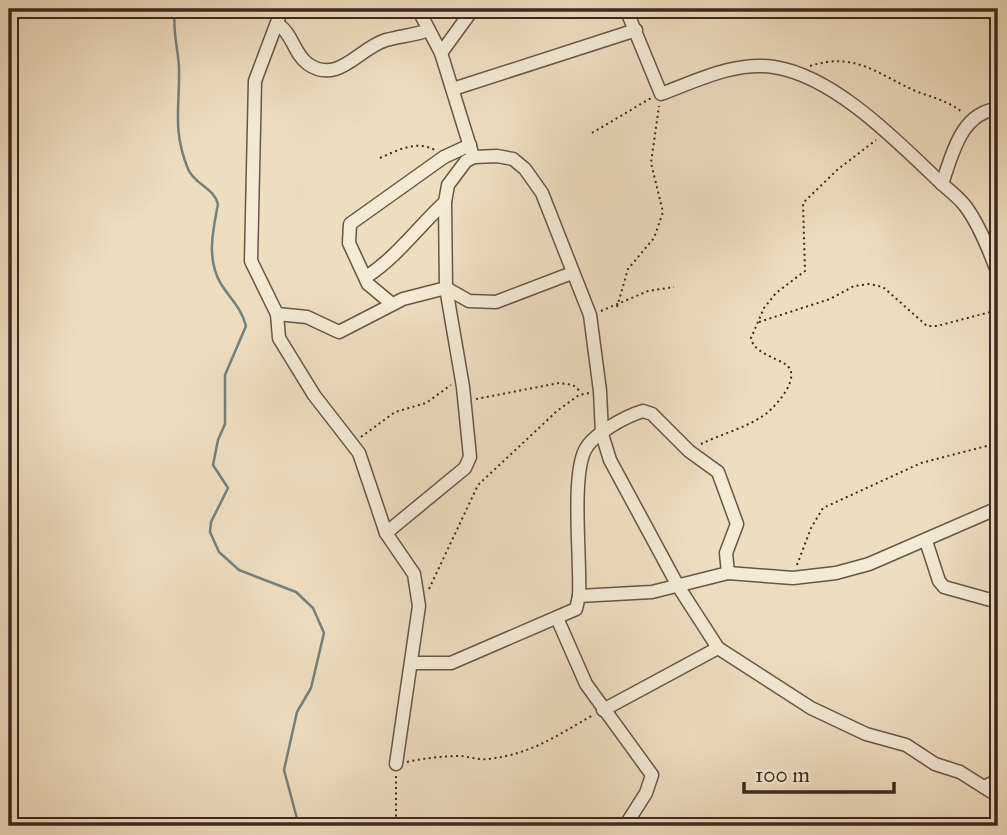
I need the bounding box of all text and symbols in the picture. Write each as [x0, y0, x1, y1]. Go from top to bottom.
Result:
scale bar [744, 751, 895, 795]
text: 100 m [755, 762, 810, 788]

